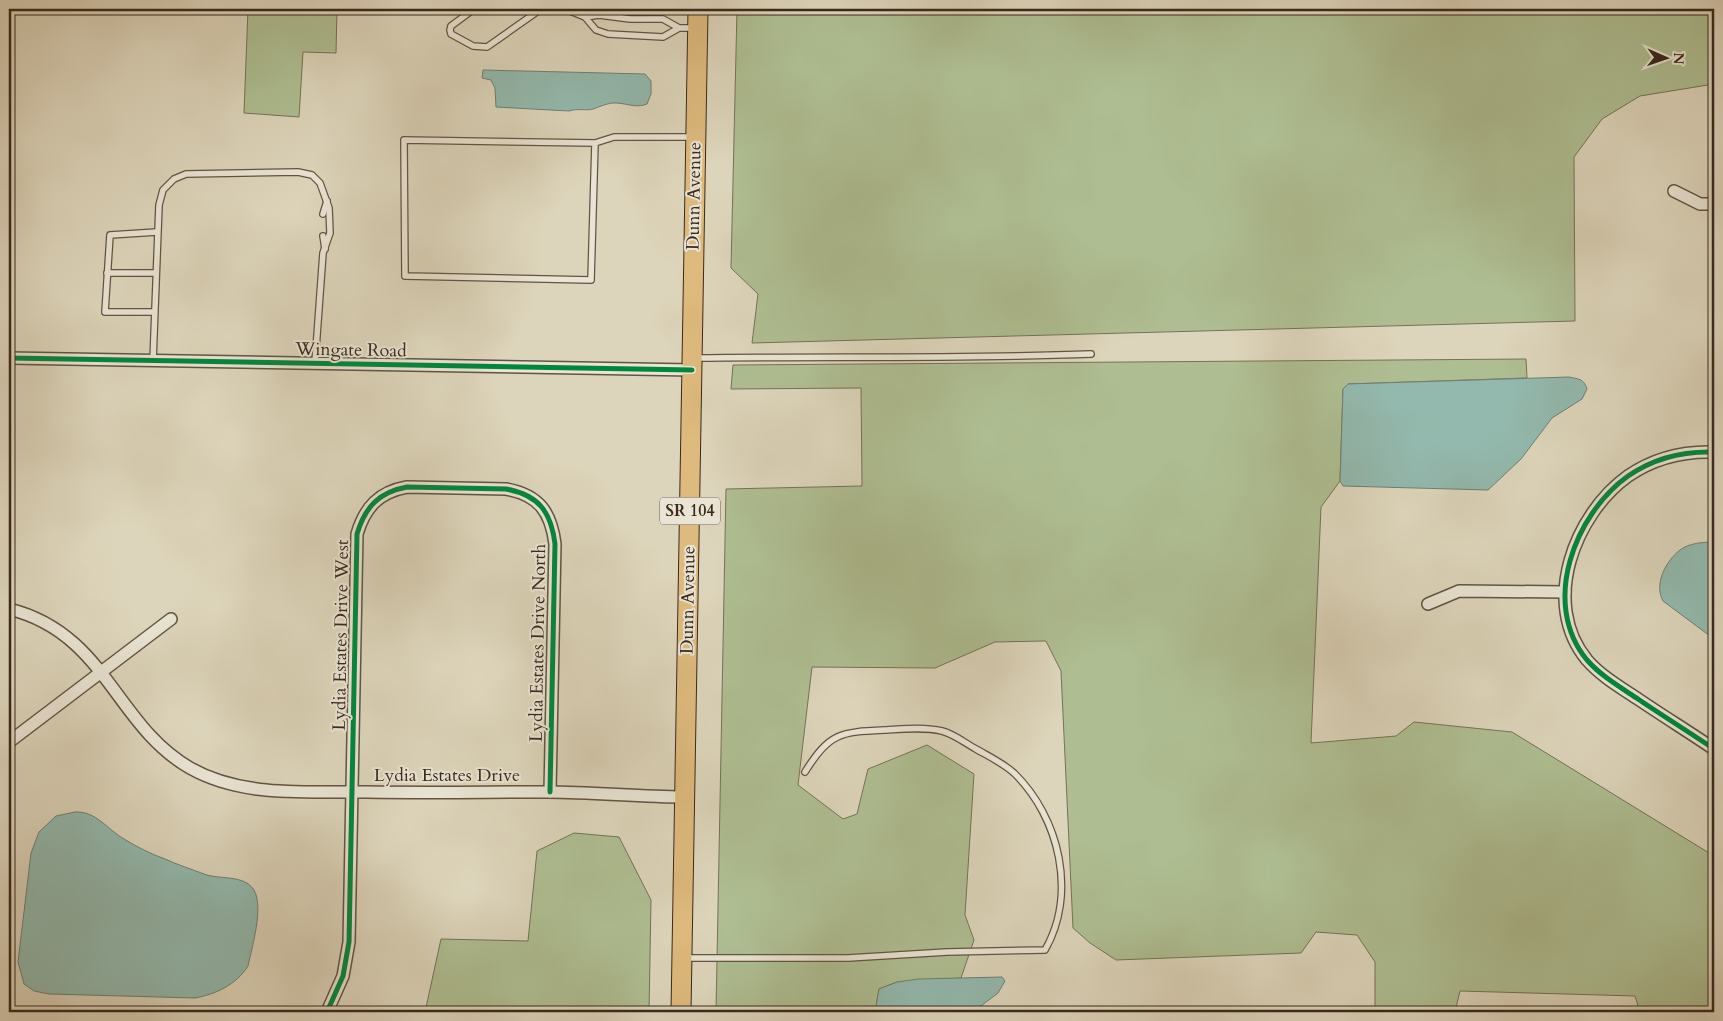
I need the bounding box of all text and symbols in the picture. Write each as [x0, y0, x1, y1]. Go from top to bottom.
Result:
north arrow [1640, 32, 1690, 82]
text: N [1669, 52, 1688, 65]
street label: Dunn Avenue [681, 142, 707, 250]
street label: Wingate Road [294, 337, 407, 363]
road number: SR 104 [660, 498, 720, 524]
street label: Lydia Estates Drive West [327, 539, 355, 731]
street label: Lydia Estates Drive North [524, 543, 552, 742]
street label: Dunn Avenue [675, 546, 701, 654]
street label: Lydia Estates Drive [374, 763, 520, 788]

